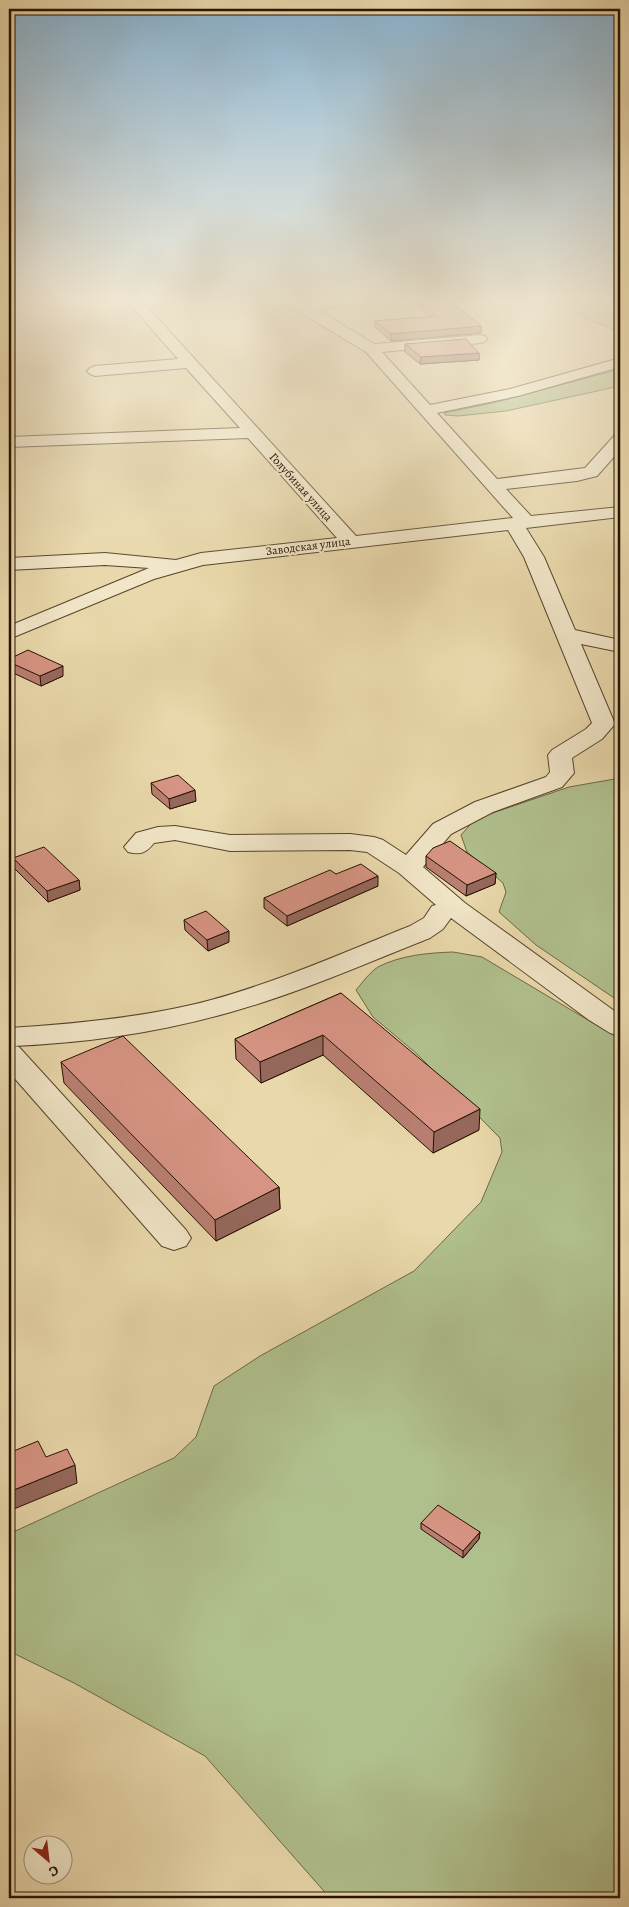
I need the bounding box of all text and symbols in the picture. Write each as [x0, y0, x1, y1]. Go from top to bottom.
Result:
street label: Голубиная улица [266, 449, 336, 525]
street label: Заводская улица [265, 533, 352, 559]
north arrow [22, 1834, 72, 1884]
text: С [45, 1861, 62, 1882]

